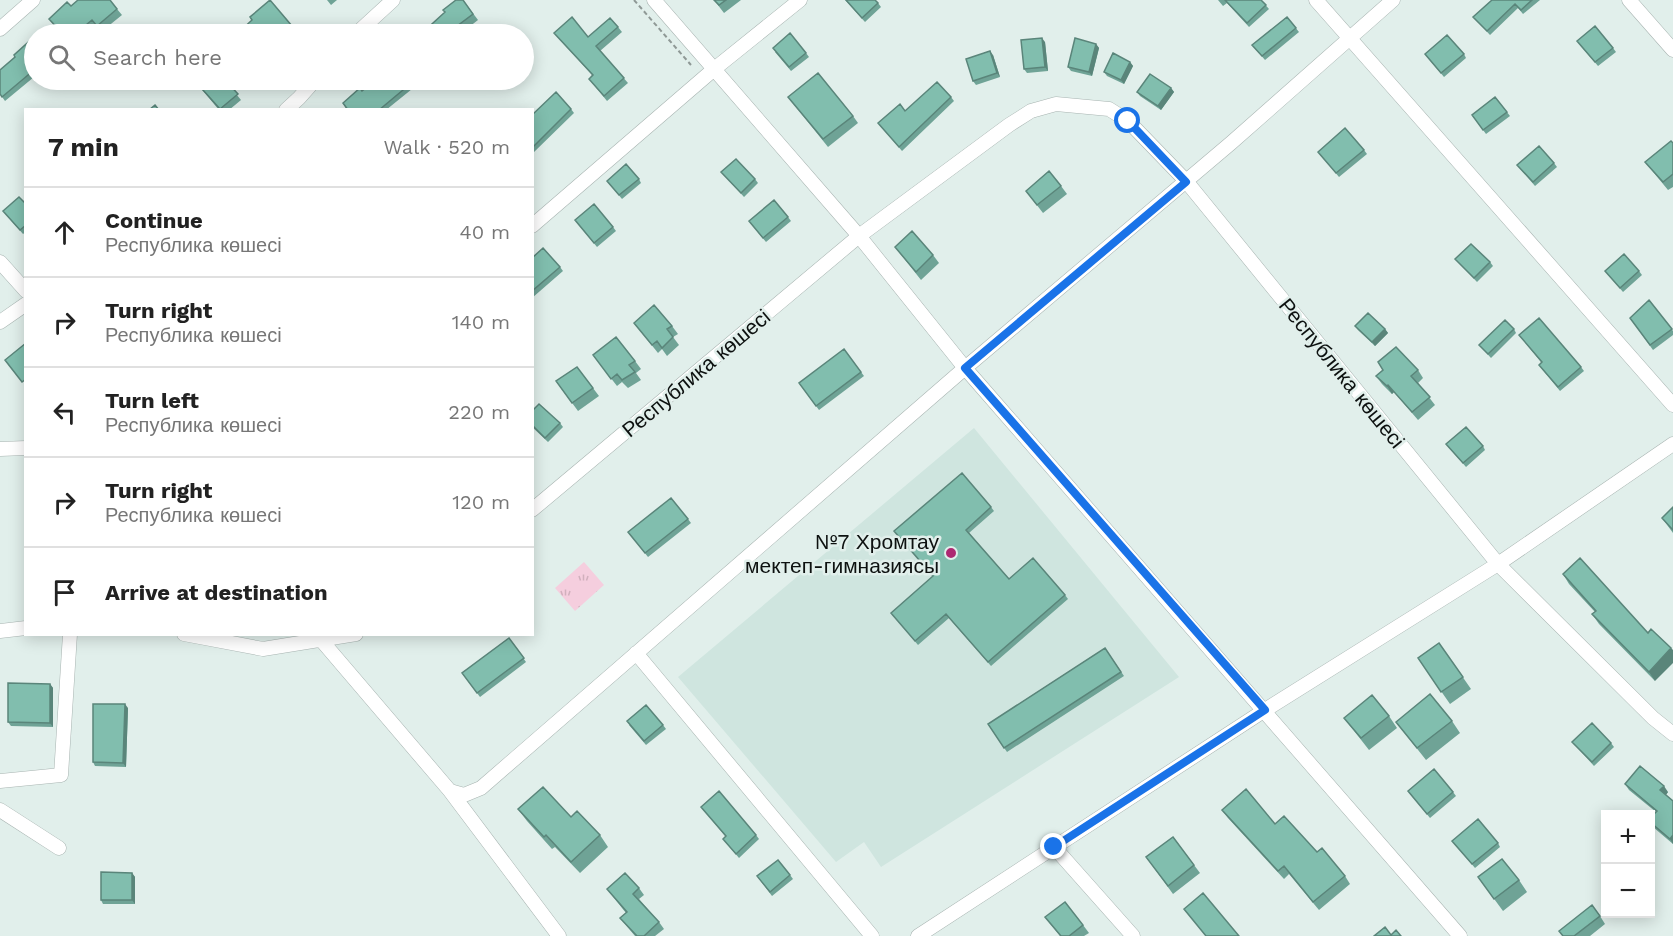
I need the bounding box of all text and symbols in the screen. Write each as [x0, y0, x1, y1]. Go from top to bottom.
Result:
search box [24, 24, 534, 90]
icon: search [45, 41, 78, 74]
text: Search here [93, 45, 222, 70]
route start [1114, 107, 1140, 133]
text: 7 min [48, 132, 119, 162]
text: Walk · 520 m [383, 135, 510, 159]
text: Continue [105, 208, 203, 233]
icon: ahead [48, 216, 81, 249]
text: 40 m [459, 220, 510, 244]
text: Республика көшесі [105, 233, 282, 257]
street label: Республика көшесі [1274, 293, 1410, 453]
text: Turn right [105, 298, 212, 323]
street label: Республика көшесі [617, 304, 775, 442]
icon: right [48, 306, 81, 339]
text: 140 m [452, 310, 510, 334]
text: Республика көшесі [105, 323, 282, 347]
text: Turn left [105, 388, 199, 413]
icon: left [48, 396, 81, 429]
text: 220 m [448, 400, 510, 424]
text: Республика көшесі [105, 413, 282, 437]
text: Turn right [105, 478, 212, 503]
icon: right [48, 486, 81, 519]
text: 120 m [452, 490, 510, 514]
text: Республика көшесі [105, 503, 282, 527]
place label: №7 Хромтау мектеп-гимназиясы [745, 529, 939, 578]
marker: №7 Хромтау мектеп-гимназиясы [944, 546, 958, 560]
icon: arrive [48, 576, 81, 609]
text: Arrive at destination [105, 580, 328, 605]
map controls [1601, 810, 1655, 918]
button: + [1601, 810, 1655, 864]
route end [1040, 833, 1066, 859]
button: − [1601, 864, 1655, 918]

